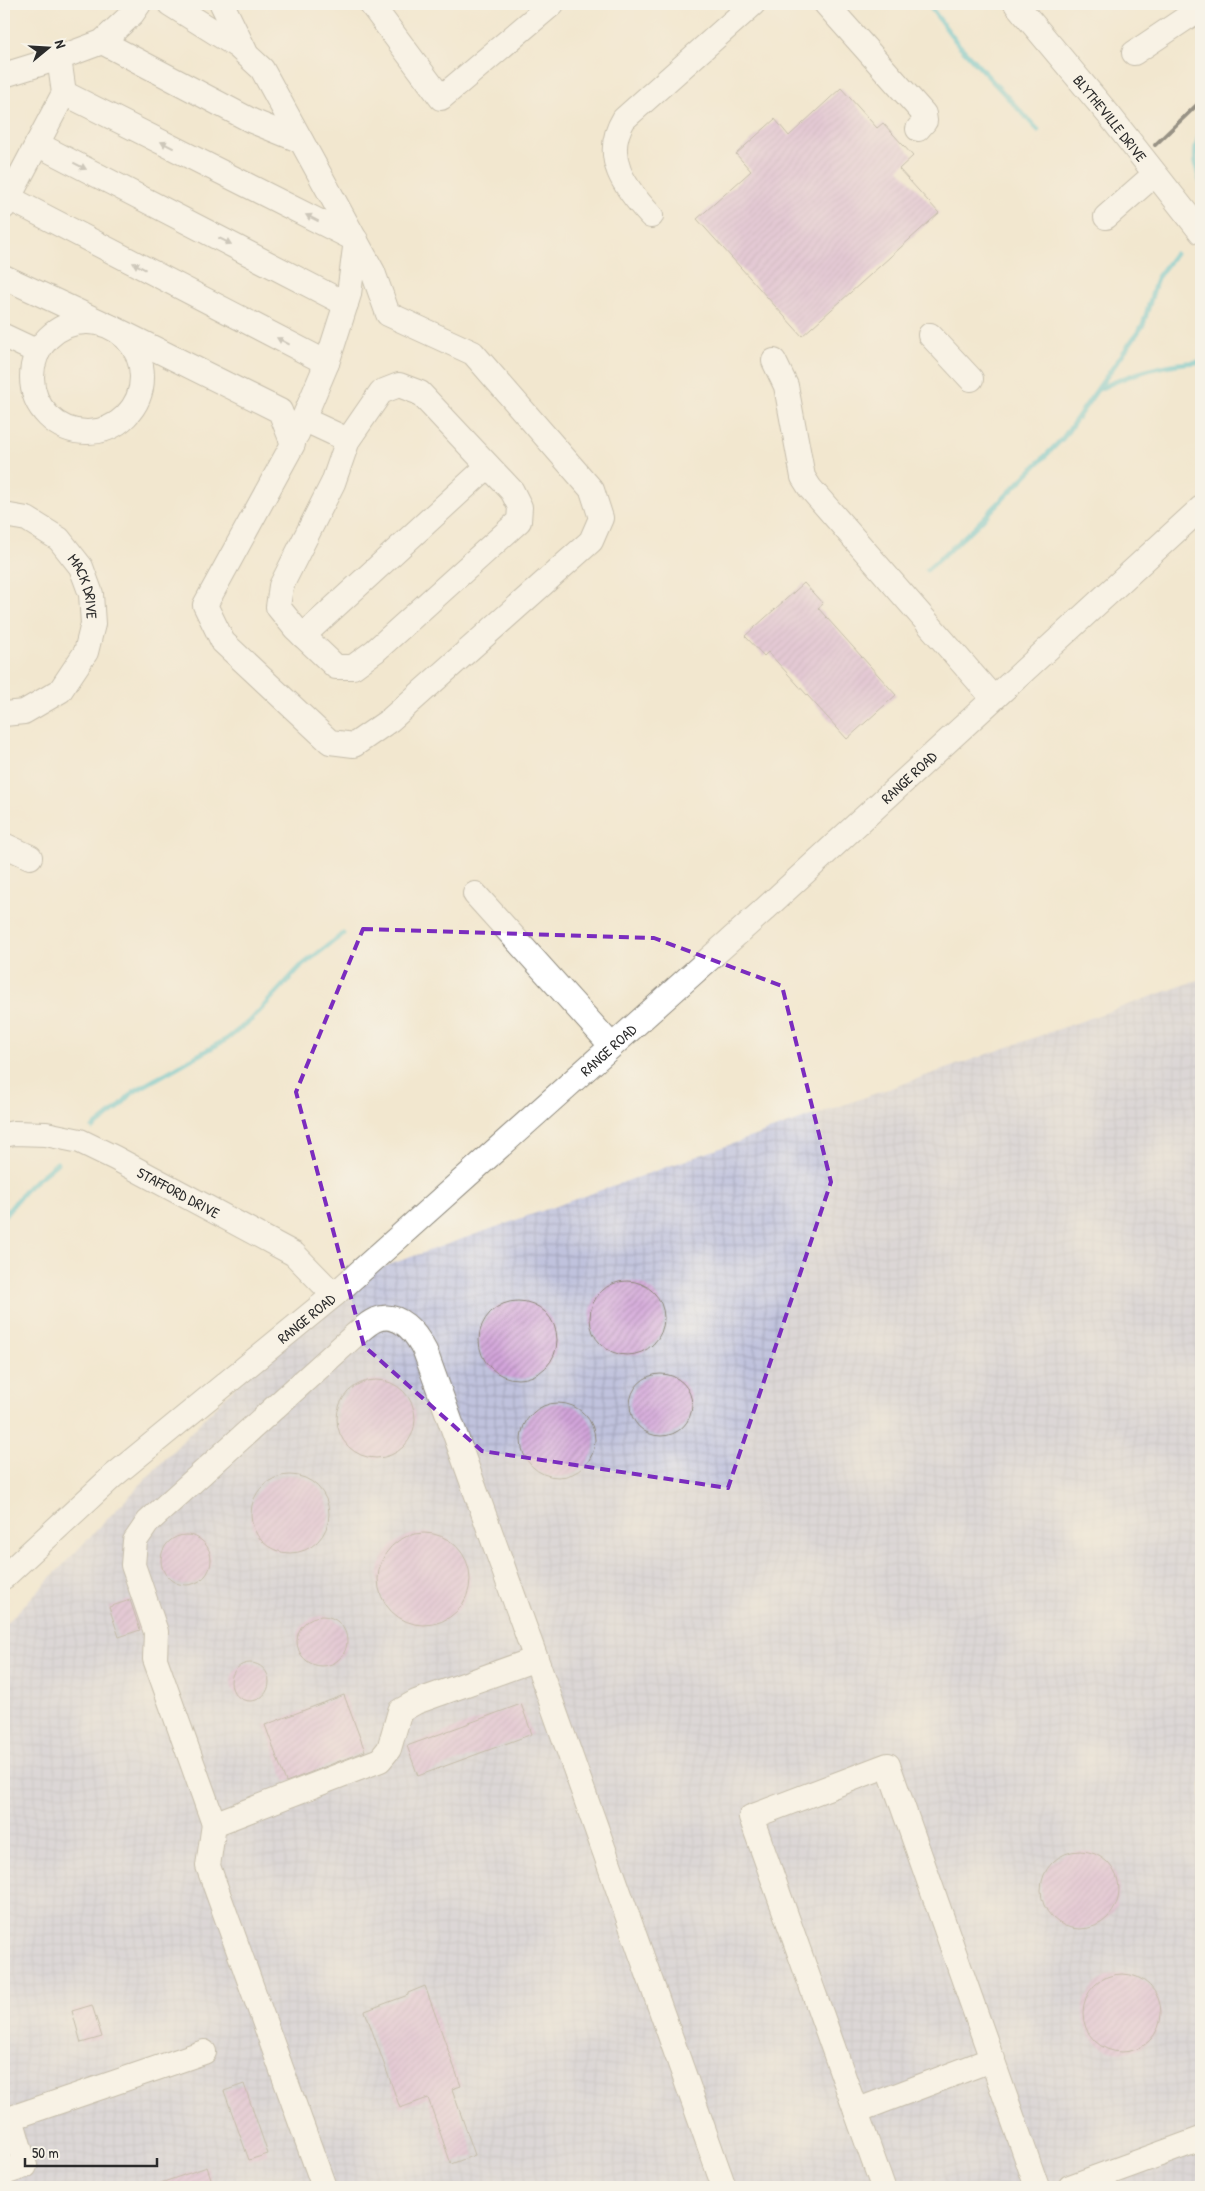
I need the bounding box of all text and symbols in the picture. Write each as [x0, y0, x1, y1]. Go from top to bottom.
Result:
north arrow [22, 22, 72, 72]
text: N [51, 37, 71, 51]
street label: BLYTHEVILLE DRIVE [1069, 70, 1152, 166]
one-way arrow [160, 141, 174, 149]
one-way arrow [73, 162, 88, 170]
one-way arrow [305, 214, 319, 222]
one-way arrow [217, 237, 232, 245]
one-way arrow [132, 262, 146, 270]
one-way arrow [276, 337, 291, 345]
street label: MACK DRIVE [64, 549, 103, 620]
street label: RANGE ROAD [876, 745, 942, 808]
street label: RANGE ROAD [575, 1018, 641, 1081]
street label: STAFFORD DRIVE [134, 1161, 224, 1223]
street label: RANGE ROAD [273, 1287, 340, 1348]
scale bar [25, 2136, 158, 2168]
text: 50 m [32, 2142, 59, 2163]

